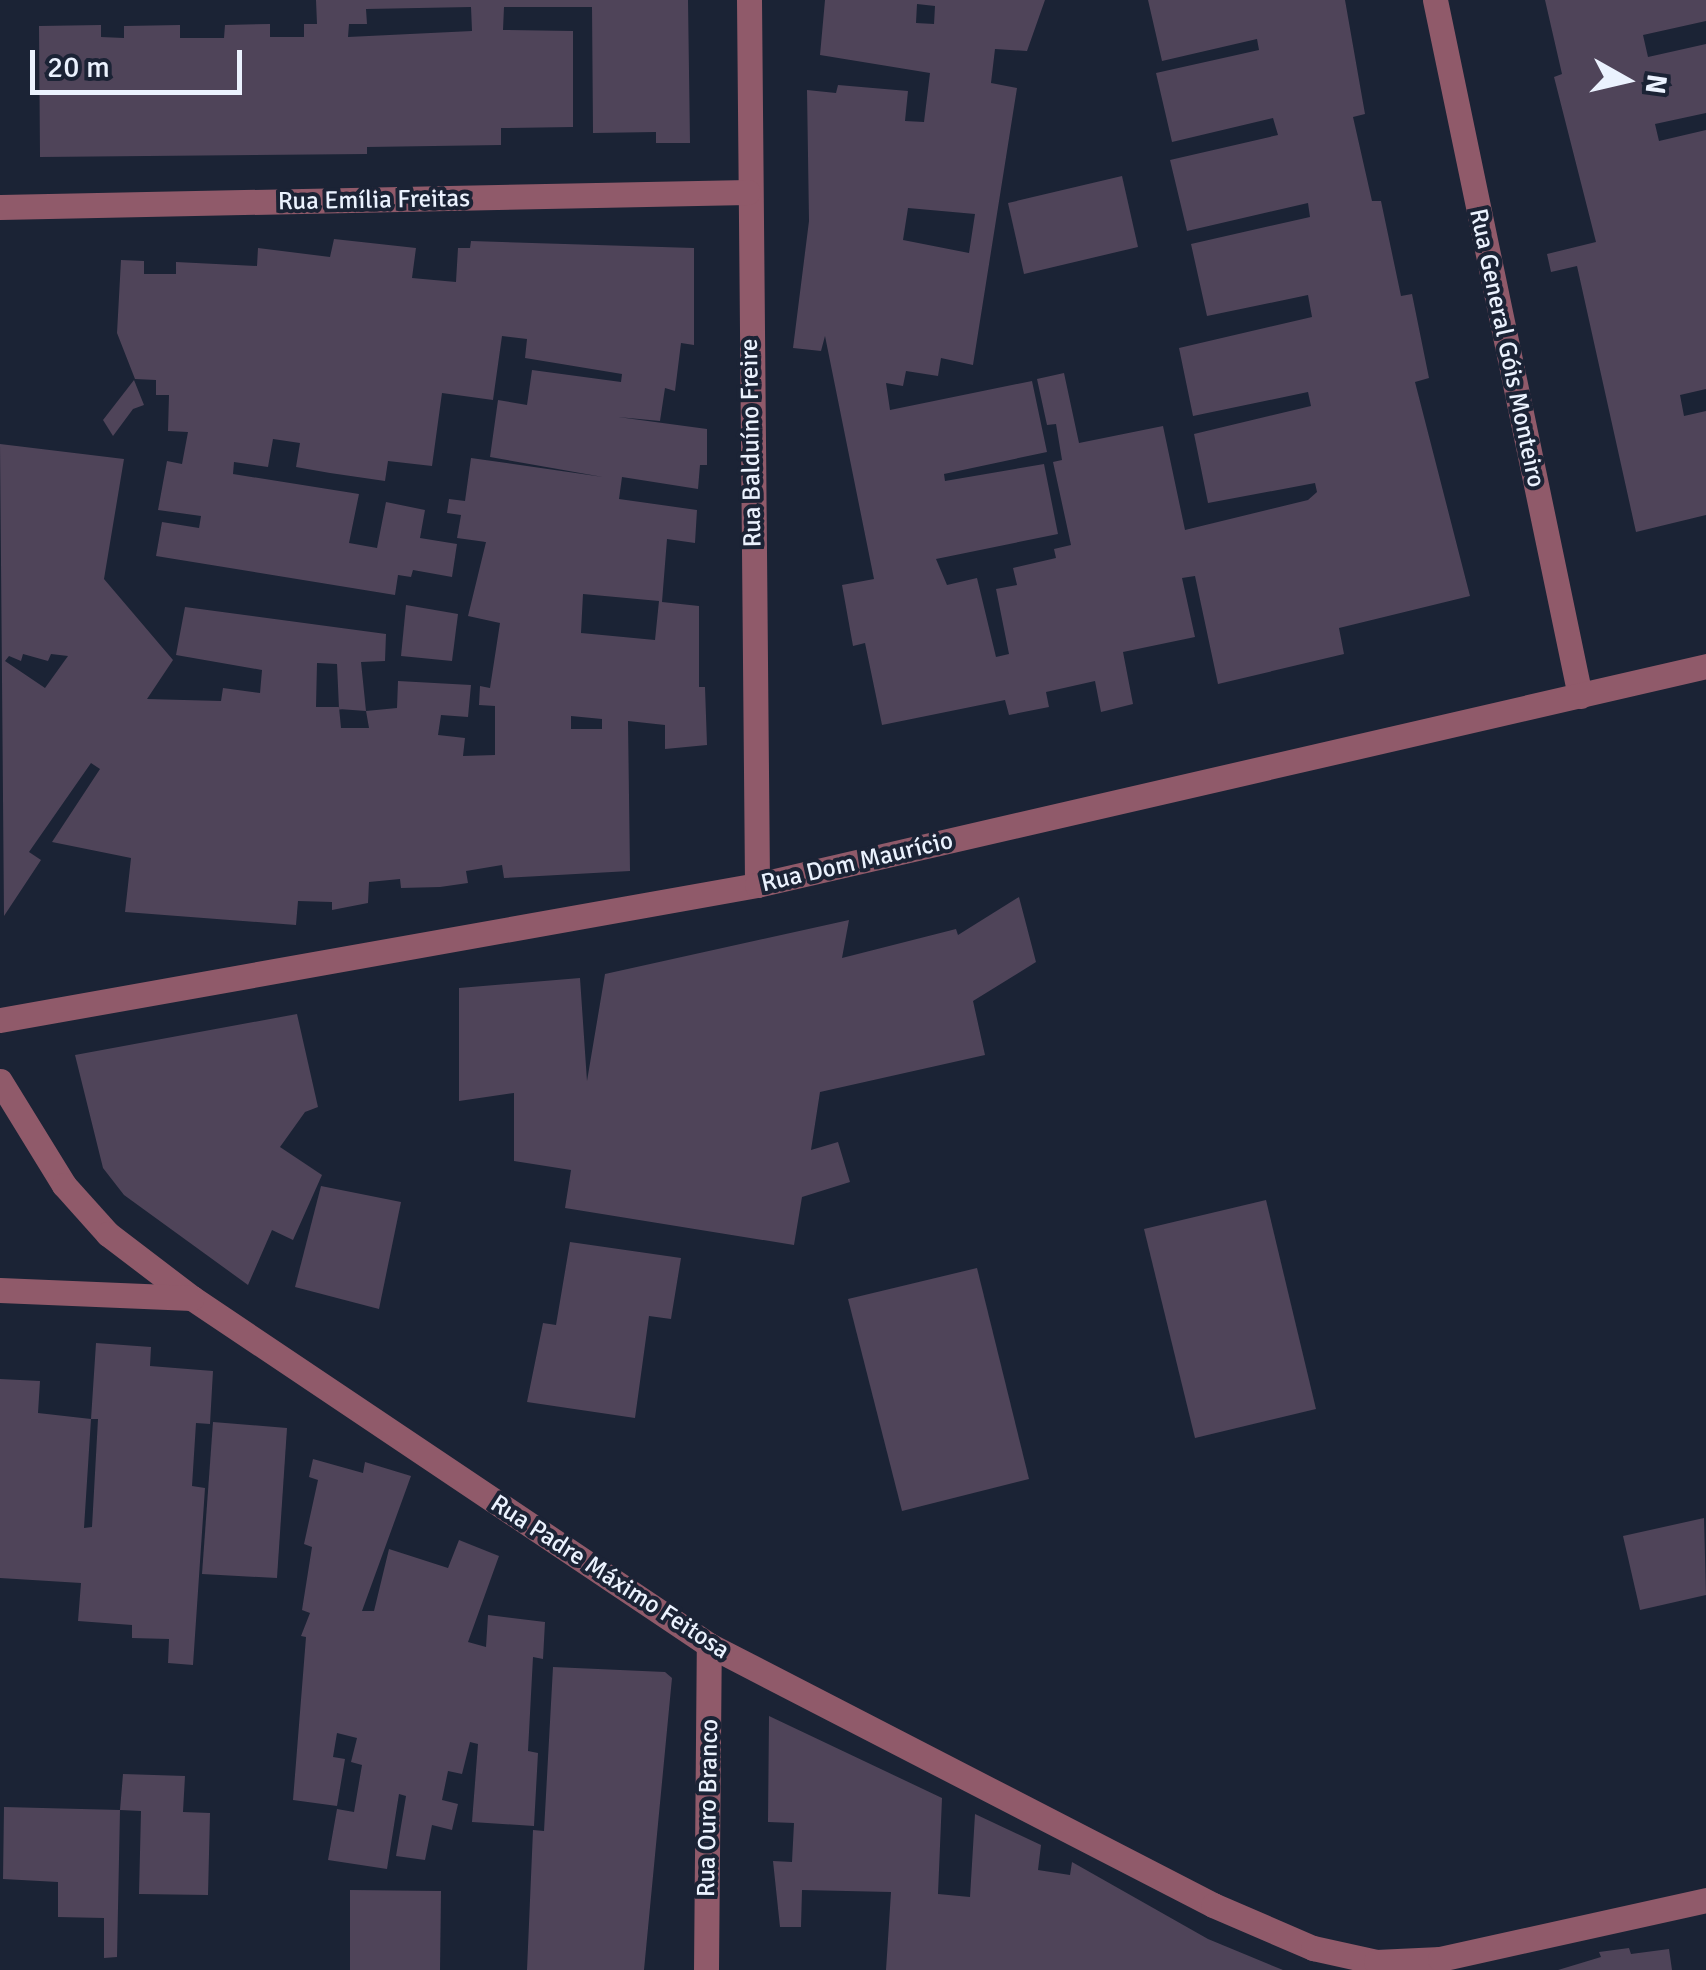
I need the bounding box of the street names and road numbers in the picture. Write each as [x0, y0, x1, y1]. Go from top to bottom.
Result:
street label: Rua Emília Freitas [278, 183, 470, 217]
street label: Rua General Góis Monteiro [1463, 206, 1551, 490]
street label: Rua Balduíno Freire [734, 338, 768, 548]
street label: Rua Dom Maurício [758, 825, 956, 899]
street label: Rua Padre Máximo Feitosa [485, 1488, 735, 1666]
street label: Rua Ouro Branco [691, 1719, 725, 1897]

